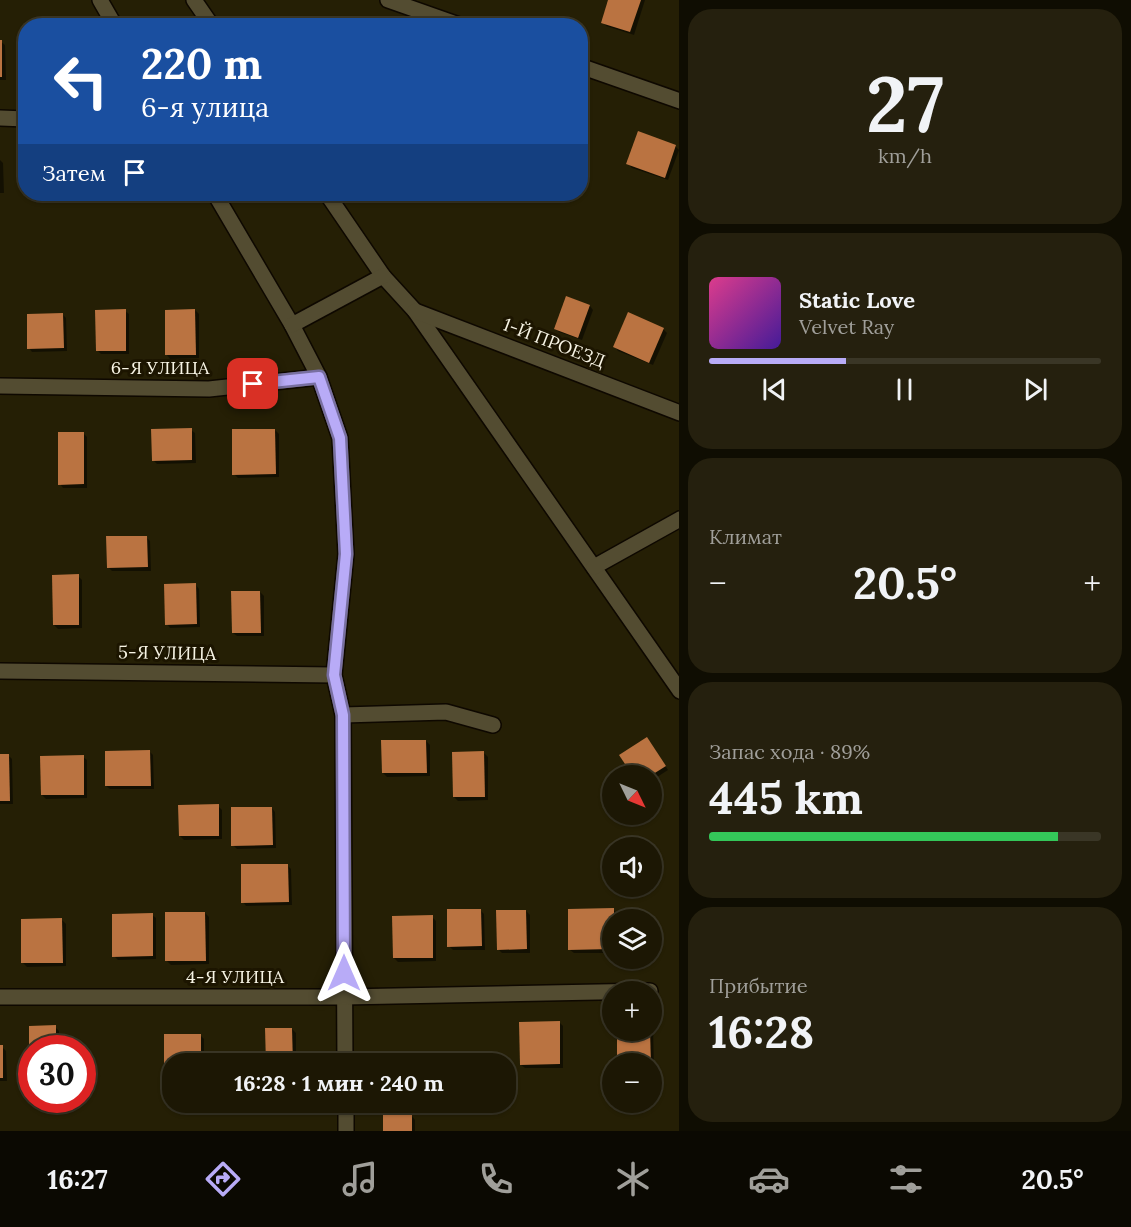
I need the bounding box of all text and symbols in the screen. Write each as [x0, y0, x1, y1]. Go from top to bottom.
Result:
text: 220 m [141, 37, 262, 91]
icon: left [42, 42, 120, 120]
text: 27 [866, 54, 944, 153]
text: 6-я улица [141, 90, 269, 124]
text: km/h [878, 143, 932, 168]
icon: arrive [118, 156, 151, 189]
text: Затем [42, 159, 106, 187]
text: Static Love [799, 286, 915, 314]
street label: 1-Й ПРОЕЗД [500, 313, 608, 372]
text: Velvet Ray [799, 314, 894, 339]
street label: 6-Я УЛИЦА [111, 356, 210, 379]
pin [227, 358, 278, 409]
icon: arrive [236, 367, 269, 400]
icon: previous [758, 373, 791, 406]
icon: pause [888, 373, 921, 406]
icon: next [1019, 373, 1052, 406]
text: Климат [709, 524, 782, 549]
text: 20.5° [853, 554, 957, 611]
text: − [709, 562, 727, 604]
text: + [1083, 562, 1101, 604]
street label: 5-Я УЛИЦА [118, 640, 217, 665]
text: Запас хода · 89% [709, 739, 870, 764]
north arrow [602, 765, 662, 825]
map controls [602, 765, 662, 1113]
text: 445 km [709, 769, 863, 826]
button: sound [602, 837, 662, 897]
button: layers [602, 909, 662, 969]
position arrow [312, 941, 376, 1005]
street label: 4-Я УЛИЦА [186, 965, 285, 988]
text: Прибытие [709, 973, 808, 998]
button: + [602, 981, 662, 1041]
text: 16:28 [709, 1003, 814, 1060]
speed limit sign: 30 [18, 1035, 96, 1113]
button: − [602, 1053, 662, 1113]
text: 16:28 · 1 мин · 240 m [234, 1069, 444, 1097]
icon: directions [202, 1158, 244, 1200]
icon: music [339, 1158, 381, 1200]
icon: phone [475, 1158, 517, 1200]
icon: climate [612, 1158, 654, 1200]
icon: car [748, 1158, 790, 1200]
icon: filters [885, 1158, 927, 1200]
text: 16:27 [47, 1162, 108, 1196]
text: 20.5° [1021, 1162, 1084, 1196]

